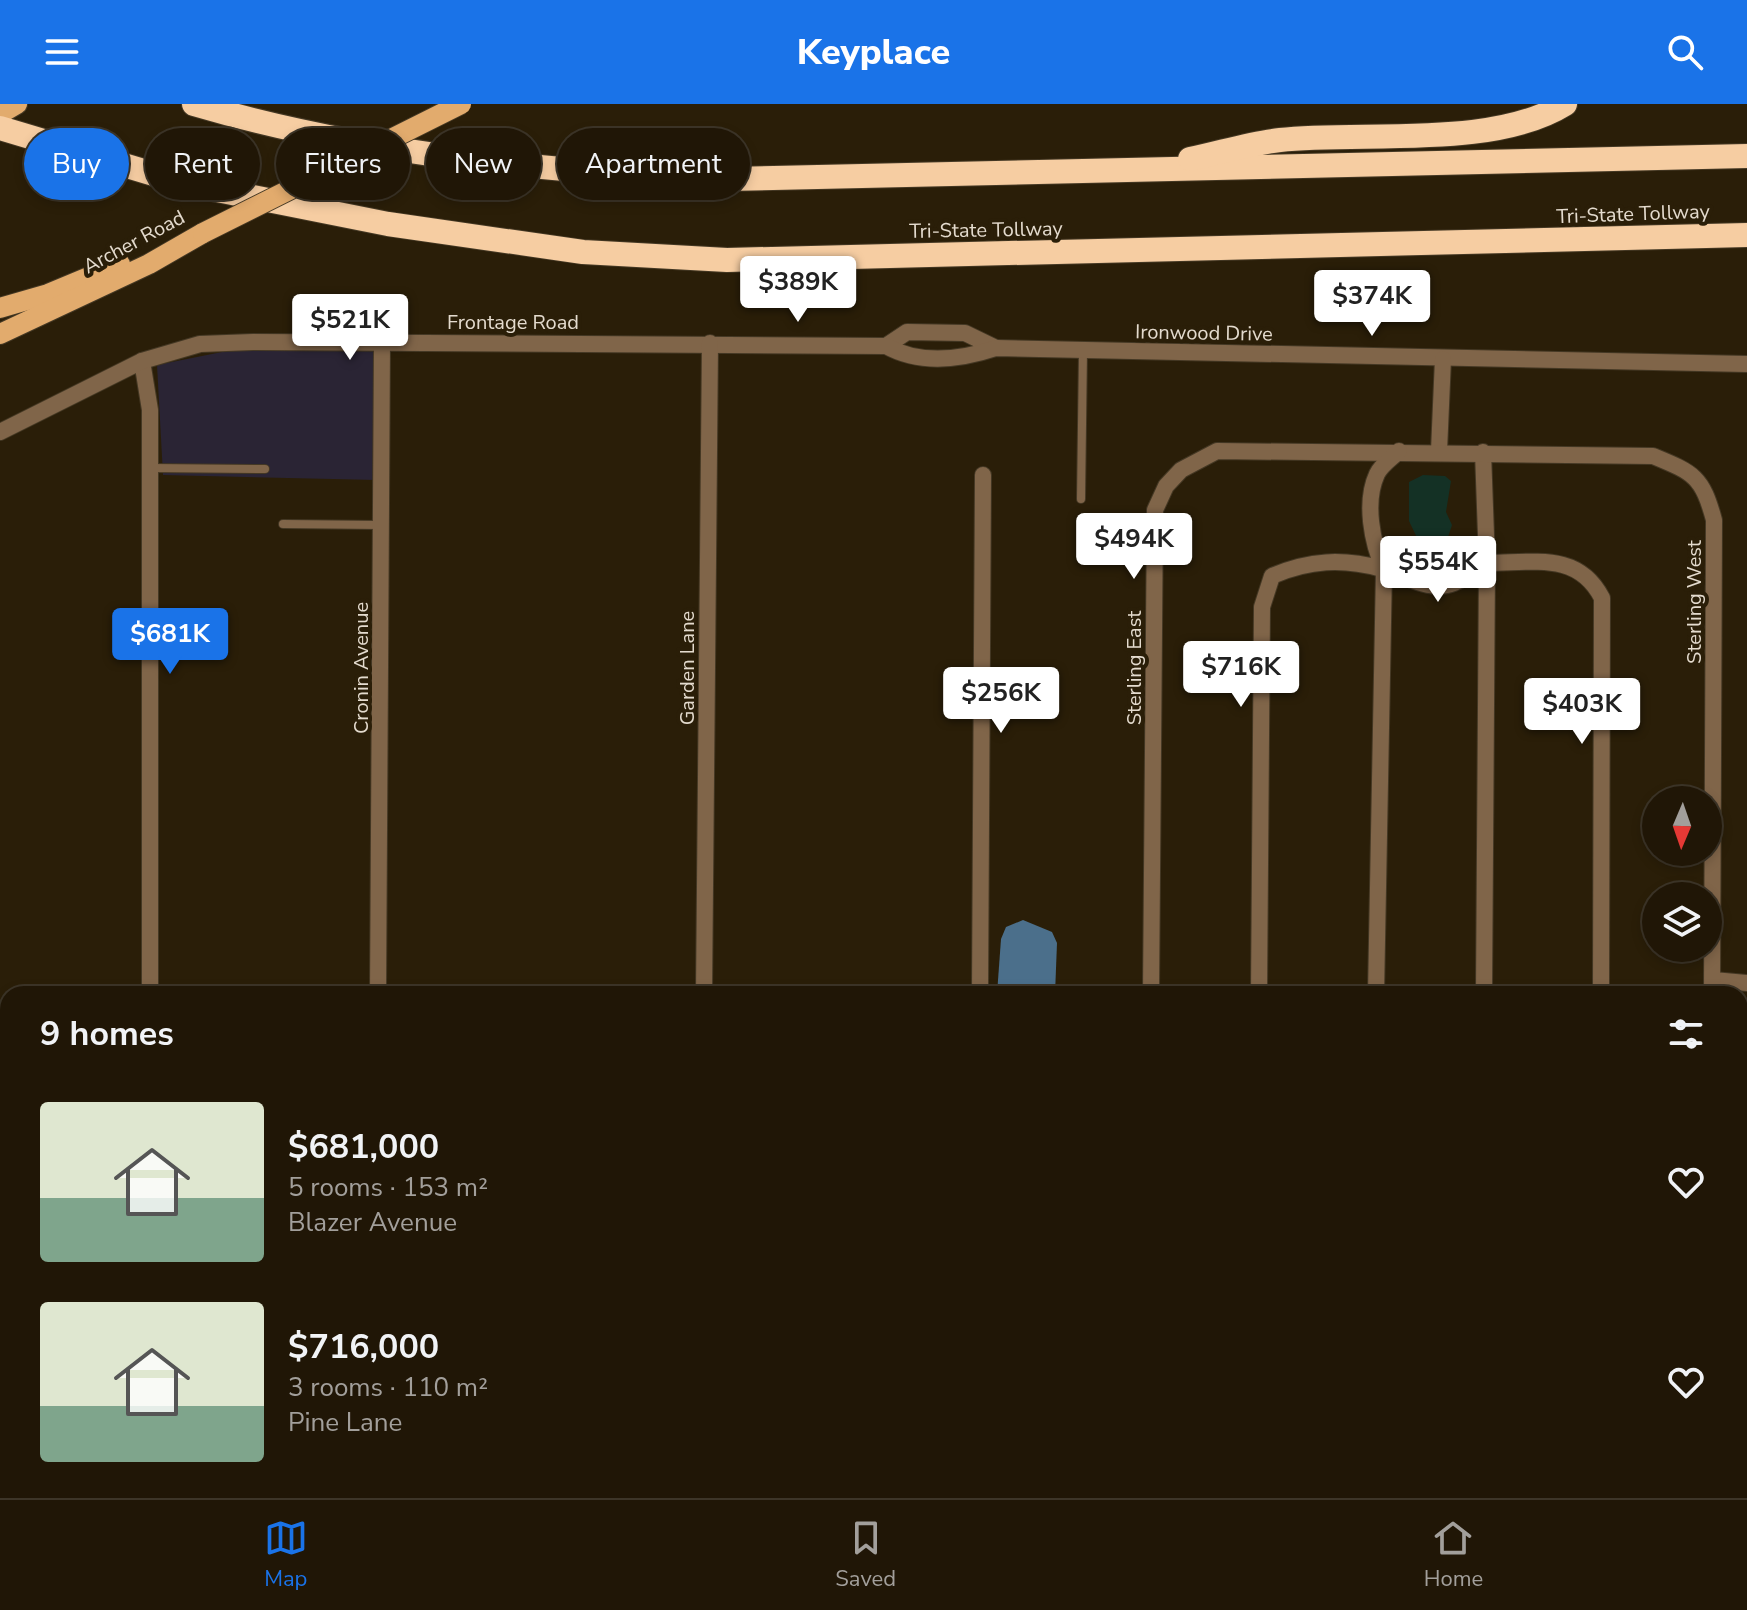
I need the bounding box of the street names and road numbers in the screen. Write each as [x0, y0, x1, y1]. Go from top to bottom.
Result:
street label: Tri-State Tollway [1556, 198, 1711, 230]
street label: Archer Road [78, 204, 190, 280]
street label: Tri-State Tollway [909, 215, 1064, 245]
street label: Frontage Road [447, 309, 579, 336]
street label: Ironwood Drive [1135, 318, 1273, 348]
street label: Sterling West [1681, 539, 1708, 664]
street label: Cronin Avenue [348, 602, 375, 734]
street label: Sterling East [1121, 610, 1148, 725]
street label: Garden Lane [674, 611, 701, 725]

